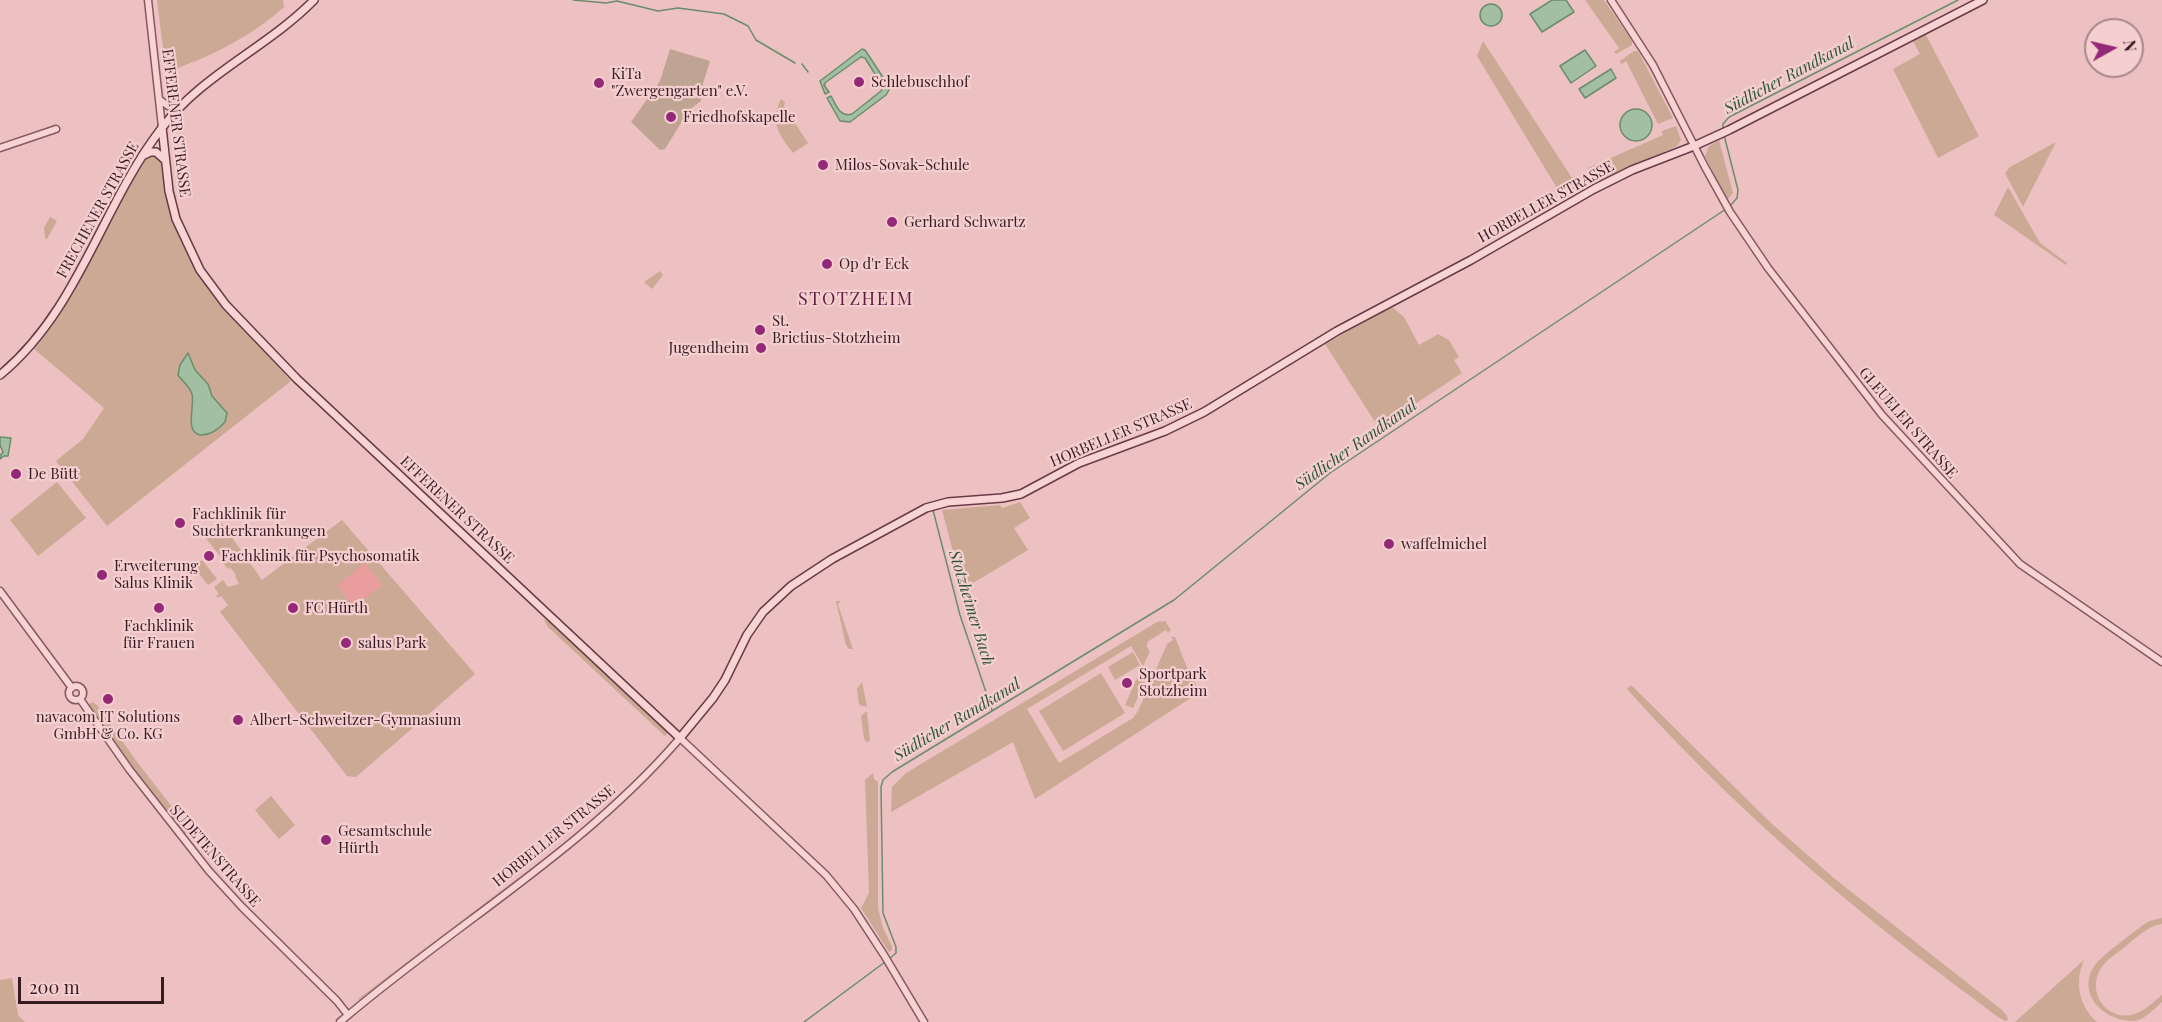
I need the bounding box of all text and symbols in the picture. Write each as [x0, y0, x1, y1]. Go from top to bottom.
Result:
north arrow [2084, 18, 2144, 78]
water label: Südlicher Randkanal [1721, 34, 1857, 118]
text: N [2119, 39, 2142, 53]
street label: EFFERENER STRASSE [158, 48, 194, 198]
place label: KiTa "Zwergengarten" e.V. [611, 65, 748, 100]
place label: Schlebuschhof [871, 73, 969, 91]
marker: Schlebuschhof [852, 75, 866, 89]
marker: KiTa "Zwergengarten" e.V. [592, 76, 606, 90]
place label: Friedhofskapelle [683, 108, 796, 126]
marker: Friedhofskapelle [664, 110, 678, 124]
street label: FRECHENER STRASSE [53, 139, 143, 281]
place label: Milos-Sovak-Schule [835, 156, 970, 174]
street label: HORBELLER STRASSE [1475, 157, 1617, 247]
marker: Milos-Sovak-Schule [816, 158, 830, 172]
place label: Gerhard Schwartz [904, 213, 1026, 231]
marker: Gerhard Schwartz [885, 215, 899, 229]
place label: Op d'r Eck [839, 255, 909, 273]
marker: Op d'r Eck [820, 257, 834, 271]
district label: STOTZHEIM [798, 288, 914, 310]
place label: St. Brictius-Stotzheim [772, 312, 900, 347]
marker: St. Brictius-Stotzheim [753, 323, 767, 337]
place label: Jugendheim [668, 339, 749, 357]
marker: Jugendheim [754, 341, 768, 355]
street label: GLEUELER STRASSE [1855, 364, 1961, 482]
street label: HORBELLER STRASSE [1047, 395, 1195, 471]
water label: Südlicher Randkanal [1291, 396, 1421, 494]
street label: EFFERENER STRASSE [396, 453, 518, 567]
place label: De Bütt [28, 465, 78, 483]
marker: De Bütt [9, 467, 23, 481]
place label: Fachklinik für Suchterkrankungen [192, 505, 326, 540]
marker: Fachklinik für Suchterkrankungen [173, 516, 187, 530]
place label: waffelmichel [1401, 535, 1487, 553]
marker: waffelmichel [1382, 537, 1396, 551]
place label: Fachklinik für Psychosomatik [221, 547, 420, 565]
water label: Stotzheimer Bach [944, 548, 998, 668]
marker: Fachklinik für Psychosomatik [202, 549, 216, 563]
place label: Erweiterung Salus Klinik [114, 557, 198, 592]
marker: Erweiterung Salus Klinik [95, 568, 109, 582]
place label: FC Hürth [305, 599, 368, 617]
marker: Fachklinik für Frauen [152, 601, 166, 615]
marker: FC Hürth [286, 601, 300, 615]
place label: Fachklinik für Frauen [123, 617, 195, 652]
place label: salus Park [358, 634, 426, 652]
marker: salus Park [339, 636, 353, 650]
place label: Sportpark Stotzheim [1139, 665, 1207, 700]
water label: Südlicher Randkanal [890, 675, 1024, 765]
marker: Sportpark Stotzheim [1120, 676, 1134, 690]
marker: navacom IT Solutions GmbH & Co. KG [101, 692, 115, 706]
place label: navacom IT Solutions GmbH & Co. KG [36, 708, 180, 743]
place label: Albert-Schweitzer-Gymnasium [250, 711, 461, 729]
marker: Albert-Schweitzer-Gymnasium [231, 713, 245, 727]
street label: HORBELLER STRASSE [489, 781, 619, 891]
street label: SUDETENSTRASSE [166, 801, 264, 911]
place label: Gesamtschule Hürth [338, 822, 432, 857]
marker: Gesamtschule Hürth [319, 833, 333, 847]
scale bar [21, 965, 166, 1003]
text: 200 m [29, 975, 80, 999]

